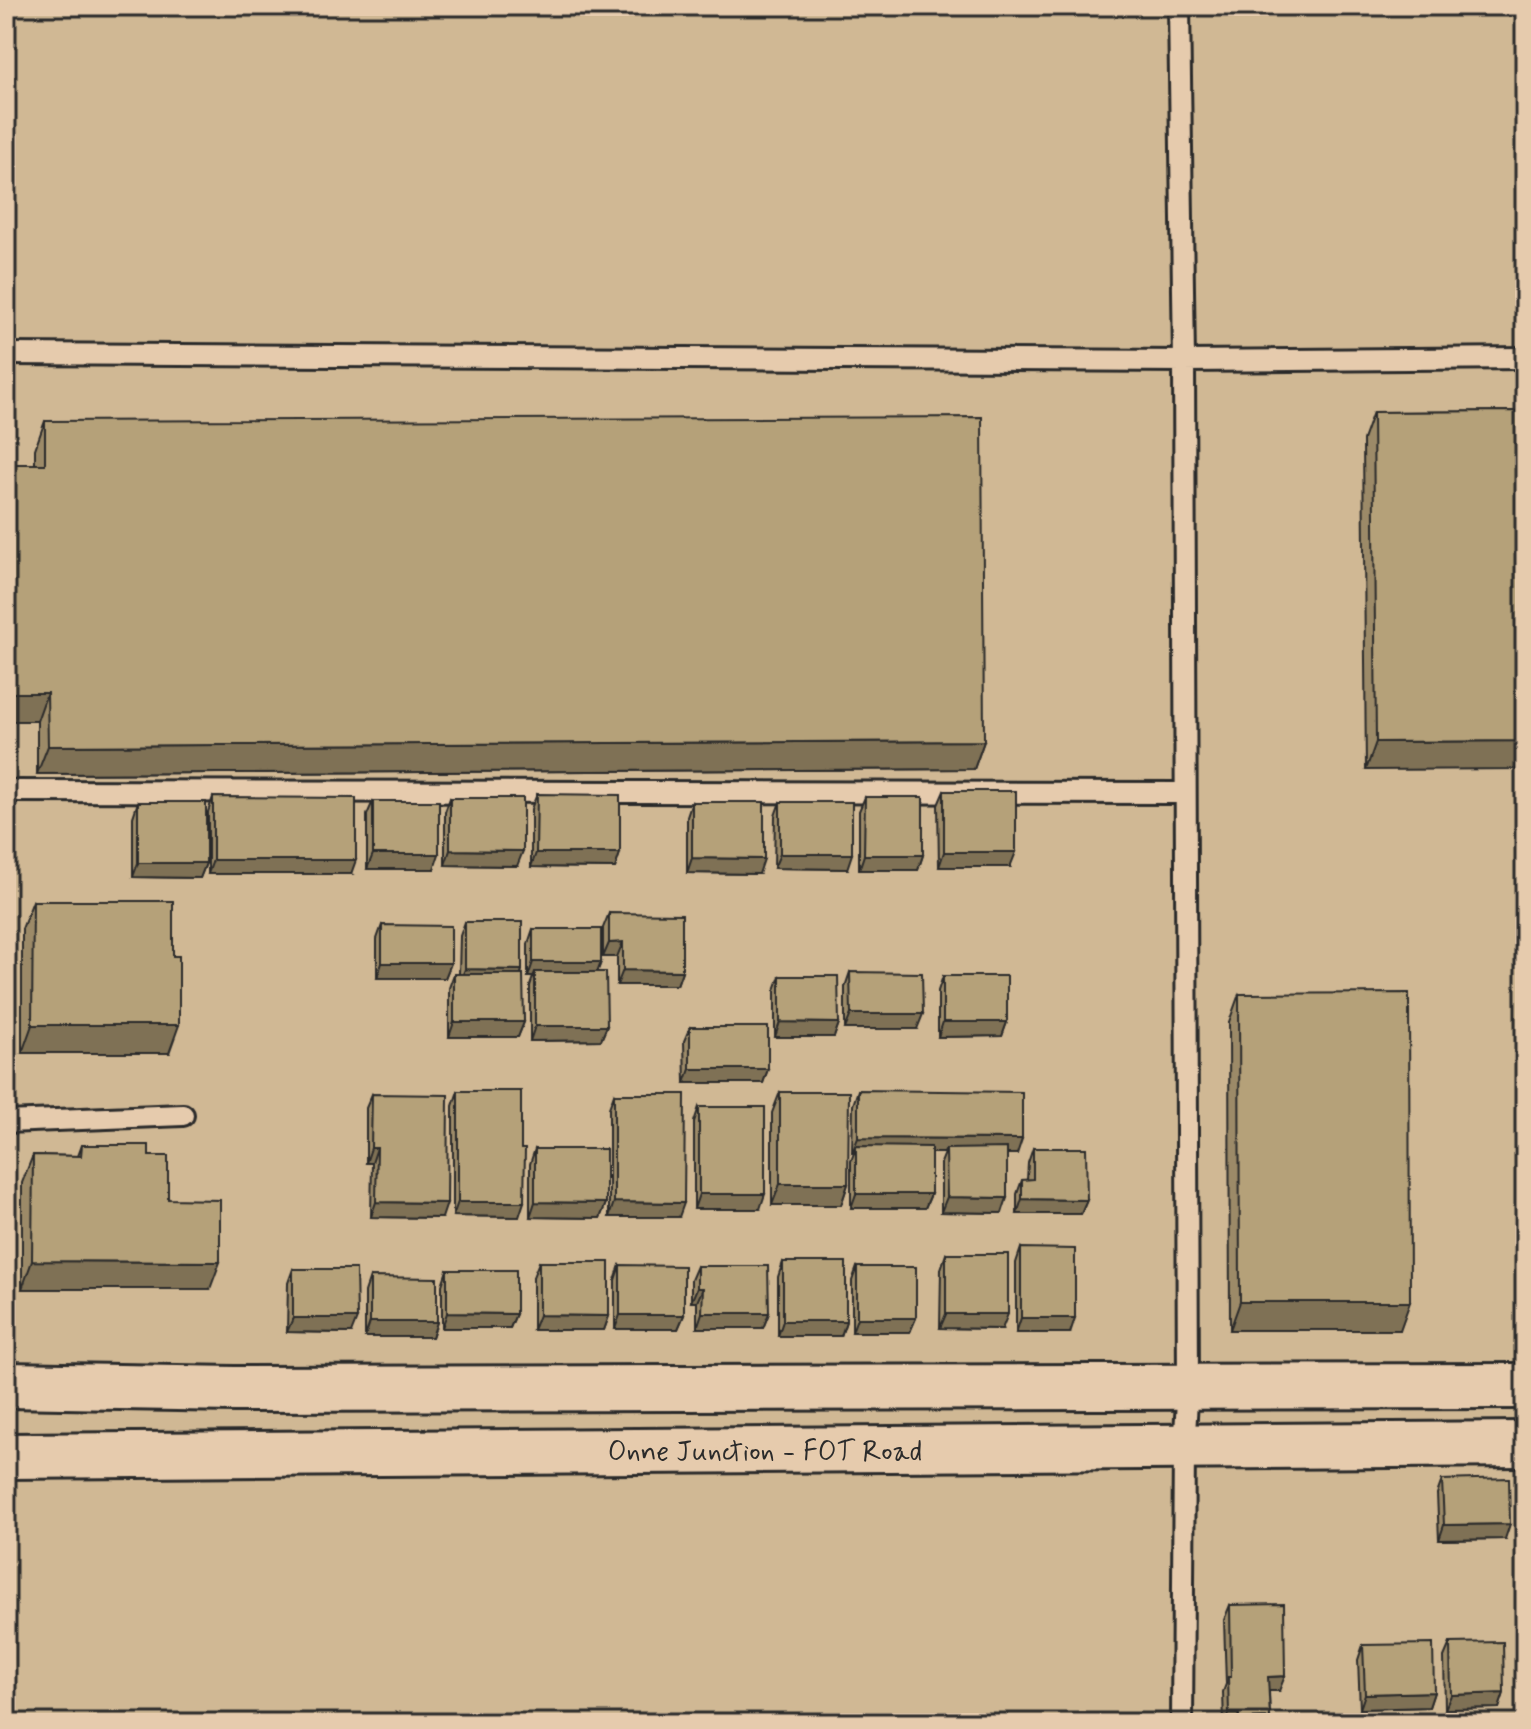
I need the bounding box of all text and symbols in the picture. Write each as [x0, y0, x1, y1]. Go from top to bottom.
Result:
street label: Onne Junction - FOT Road [608, 1434, 922, 1471]

